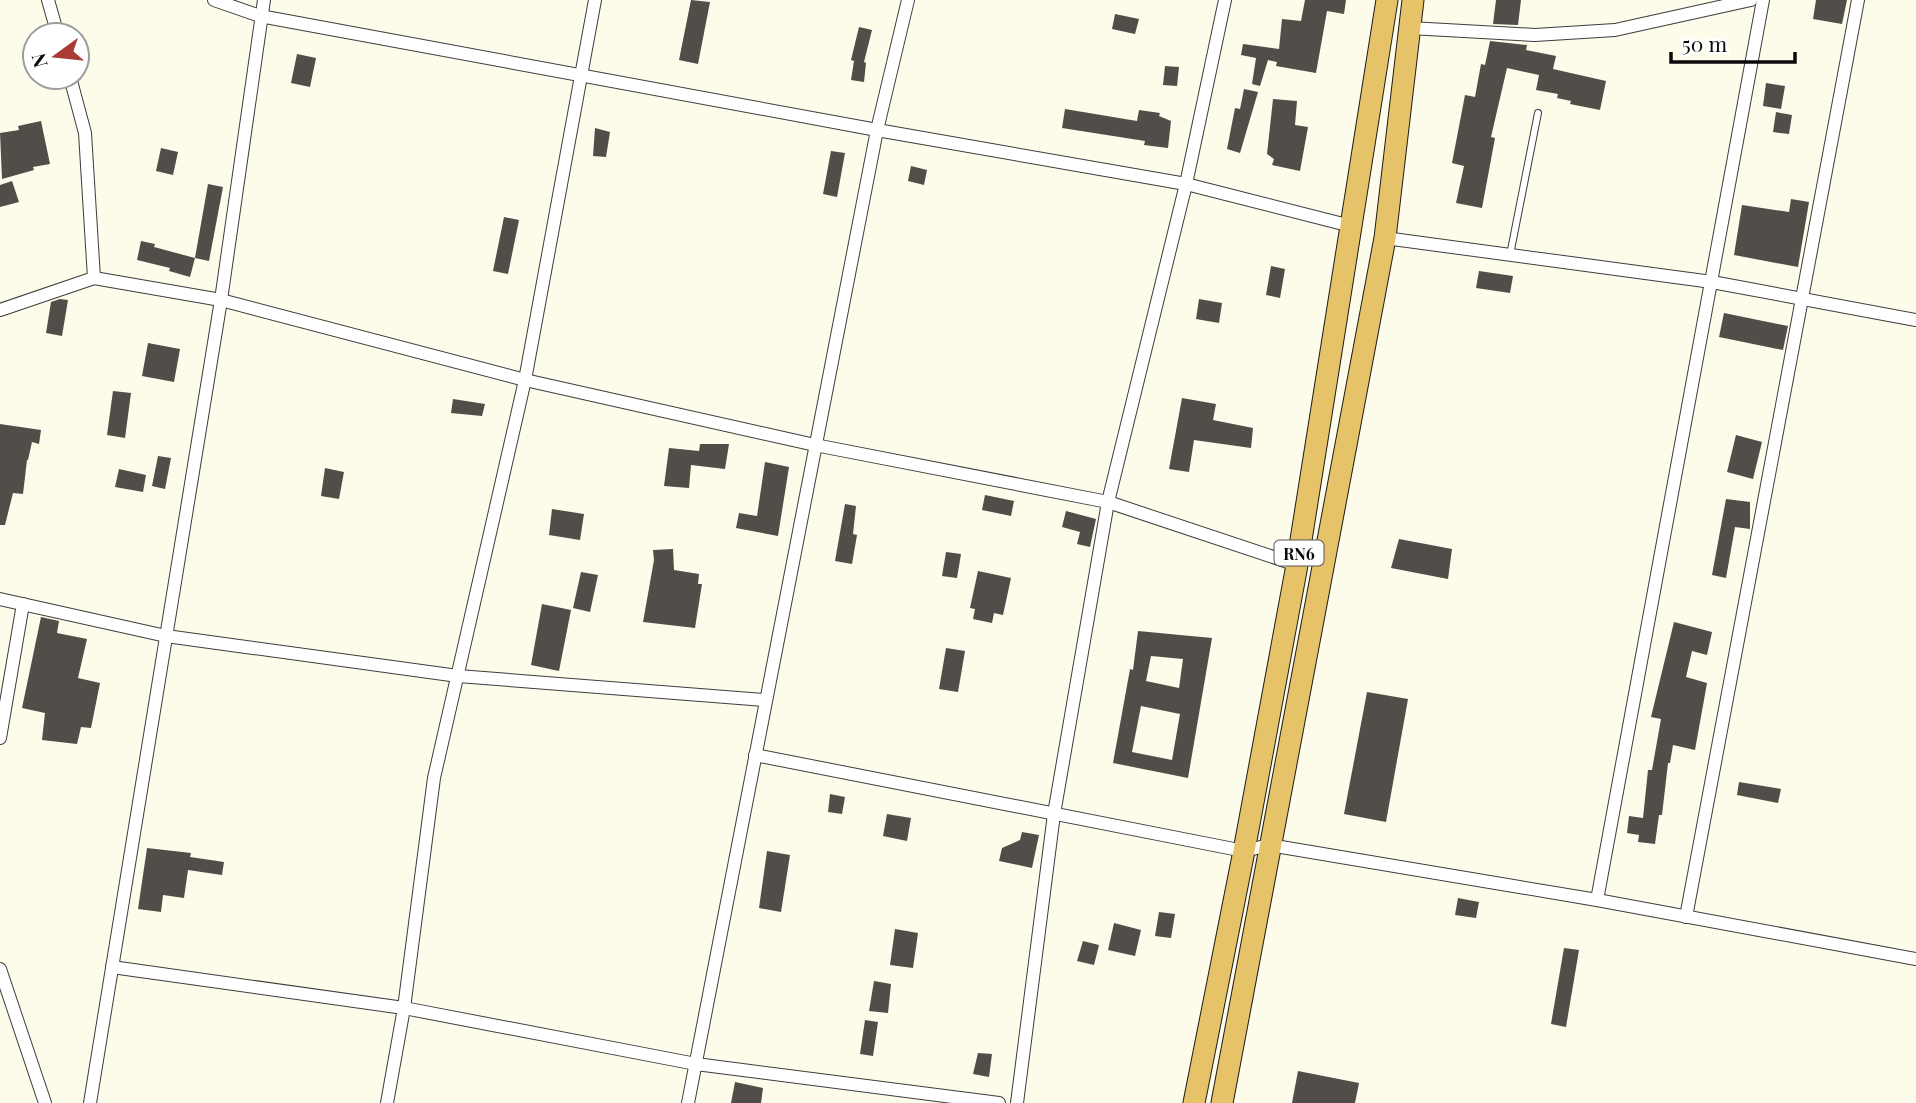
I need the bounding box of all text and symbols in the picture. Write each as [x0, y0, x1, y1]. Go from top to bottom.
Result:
north arrow [21, 21, 91, 91]
scale bar [1671, 21, 1795, 65]
text: 50 m [1682, 29, 1728, 57]
text: N [24, 50, 53, 71]
road number: RN6 [1274, 540, 1324, 566]

